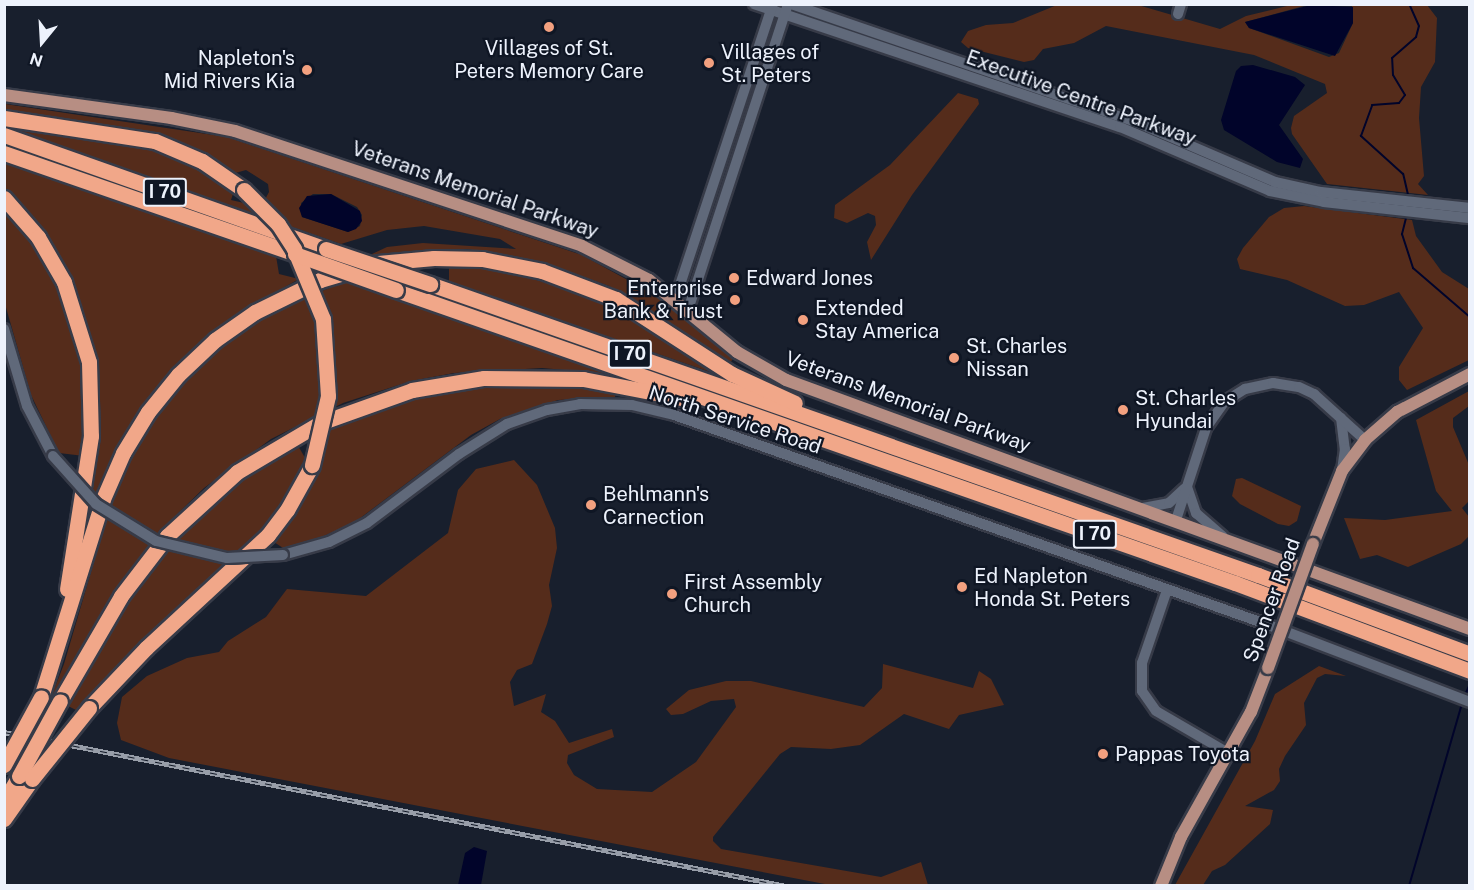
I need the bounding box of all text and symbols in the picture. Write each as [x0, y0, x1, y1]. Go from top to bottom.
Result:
north arrow [12, 12, 72, 72]
marker: Villages of St. Peters Memory Care [542, 20, 556, 34]
place label: Villages of St. Peters Memory Care [454, 36, 644, 83]
place label: Villages of St. Peters [721, 40, 820, 87]
street label: Executive Centre Parkway [963, 45, 1199, 151]
place label: Napleton's Mid Rivers Kia [164, 46, 295, 93]
text: N [27, 49, 45, 71]
marker: Villages of St. Peters [702, 56, 716, 70]
marker: Napleton's Mid Rivers Kia [300, 63, 314, 77]
street label: Veterans Memorial Parkway [349, 136, 601, 244]
road number: I 70 [142, 177, 188, 207]
place label: Edward Jones [746, 266, 873, 290]
marker: Edward Jones [727, 271, 741, 285]
place label: Enterprise Bank & Trust [604, 276, 723, 323]
marker: Enterprise Bank & Trust [728, 293, 742, 307]
place label: Extended Stay America [815, 296, 939, 343]
marker: Extended Stay America [796, 313, 810, 327]
place label: St. Charles Nissan [966, 334, 1067, 381]
road number: I 70 [608, 339, 652, 369]
street label: Veterans Memorial Parkway [782, 346, 1034, 458]
marker: St. Charles Nissan [947, 351, 961, 365]
street label: North Service Road [646, 381, 824, 459]
place label: St. Charles Hyundai [1135, 386, 1236, 433]
marker: St. Charles Hyundai [1116, 403, 1130, 417]
place label: Behlmann's Carnection [603, 482, 709, 529]
marker: Behlmann's Carnection [584, 498, 598, 512]
road number: I 70 [1072, 519, 1118, 549]
street label: Spencer Road [1238, 535, 1306, 665]
place label: Ed Napleton Honda St. Peters [974, 564, 1130, 611]
place label: First Assembly Church [684, 570, 822, 617]
marker: Ed Napleton Honda St. Peters [955, 580, 969, 594]
marker: First Assembly Church [665, 587, 679, 601]
place label: Pappas Toyota [1115, 742, 1250, 766]
marker: Pappas Toyota [1096, 747, 1110, 761]

